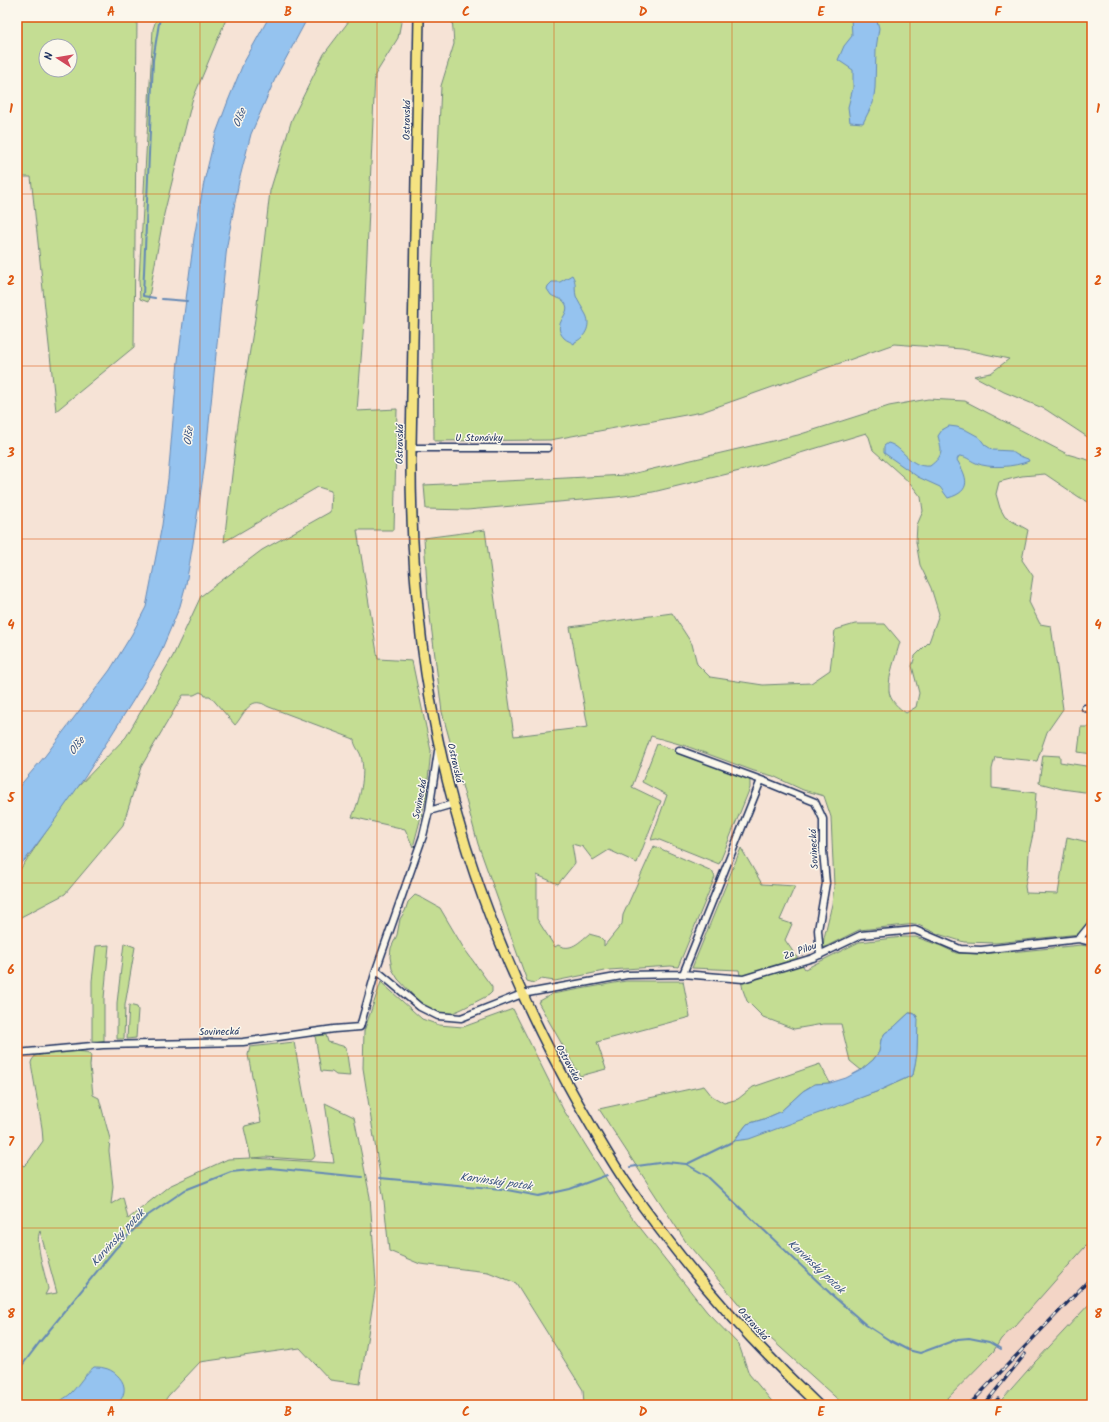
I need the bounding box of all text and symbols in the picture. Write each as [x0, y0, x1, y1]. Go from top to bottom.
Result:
text: A [107, 2, 115, 23]
text: B [284, 2, 292, 23]
text: C [462, 2, 470, 23]
text: D [639, 2, 648, 23]
text: E [817, 2, 825, 23]
text: F [994, 2, 1002, 23]
north arrow [38, 38, 78, 78]
text: N [40, 51, 59, 61]
text: 1 [9, 99, 13, 120]
street label: Ostravská [399, 99, 415, 140]
text: 1 [1096, 99, 1100, 120]
water label: Olše [228, 105, 252, 130]
text: 2 [7, 271, 15, 292]
text: 2 [1094, 271, 1102, 292]
street label: Ostravská [392, 423, 408, 464]
water label: Olše [179, 425, 199, 446]
street label: U Stonávky [455, 430, 503, 446]
text: 3 [6, 443, 15, 464]
text: 3 [1093, 443, 1102, 464]
text: 4 [7, 615, 15, 636]
text: 4 [1094, 615, 1102, 636]
water label: Olše [64, 732, 91, 759]
street label: Ostravská [443, 742, 468, 786]
street label: Sovinecká [408, 777, 432, 820]
text: 5 [7, 788, 16, 809]
text: 5 [1094, 788, 1103, 809]
street label: Sovinecká [805, 827, 823, 869]
street label: Za Pilou [781, 938, 819, 964]
text: 6 [7, 960, 15, 981]
text: 6 [1094, 960, 1102, 981]
street label: Sovinecká [199, 1024, 240, 1040]
street label: Ostravská [551, 1042, 585, 1086]
text: 7 [8, 1132, 15, 1153]
text: 7 [1095, 1132, 1102, 1153]
water label: Karvinský potok [459, 1168, 535, 1196]
water label: Karvinský potok [87, 1204, 151, 1271]
water label: Karvinský potok [783, 1236, 850, 1300]
text: 8 [7, 1304, 15, 1325]
street label: Ostravská [734, 1304, 773, 1345]
text: 8 [1094, 1304, 1102, 1325]
text: A [107, 1402, 115, 1422]
text: B [284, 1402, 292, 1422]
text: C [462, 1402, 470, 1422]
text: D [639, 1402, 648, 1422]
text: E [817, 1402, 825, 1422]
text: F [994, 1402, 1002, 1422]

